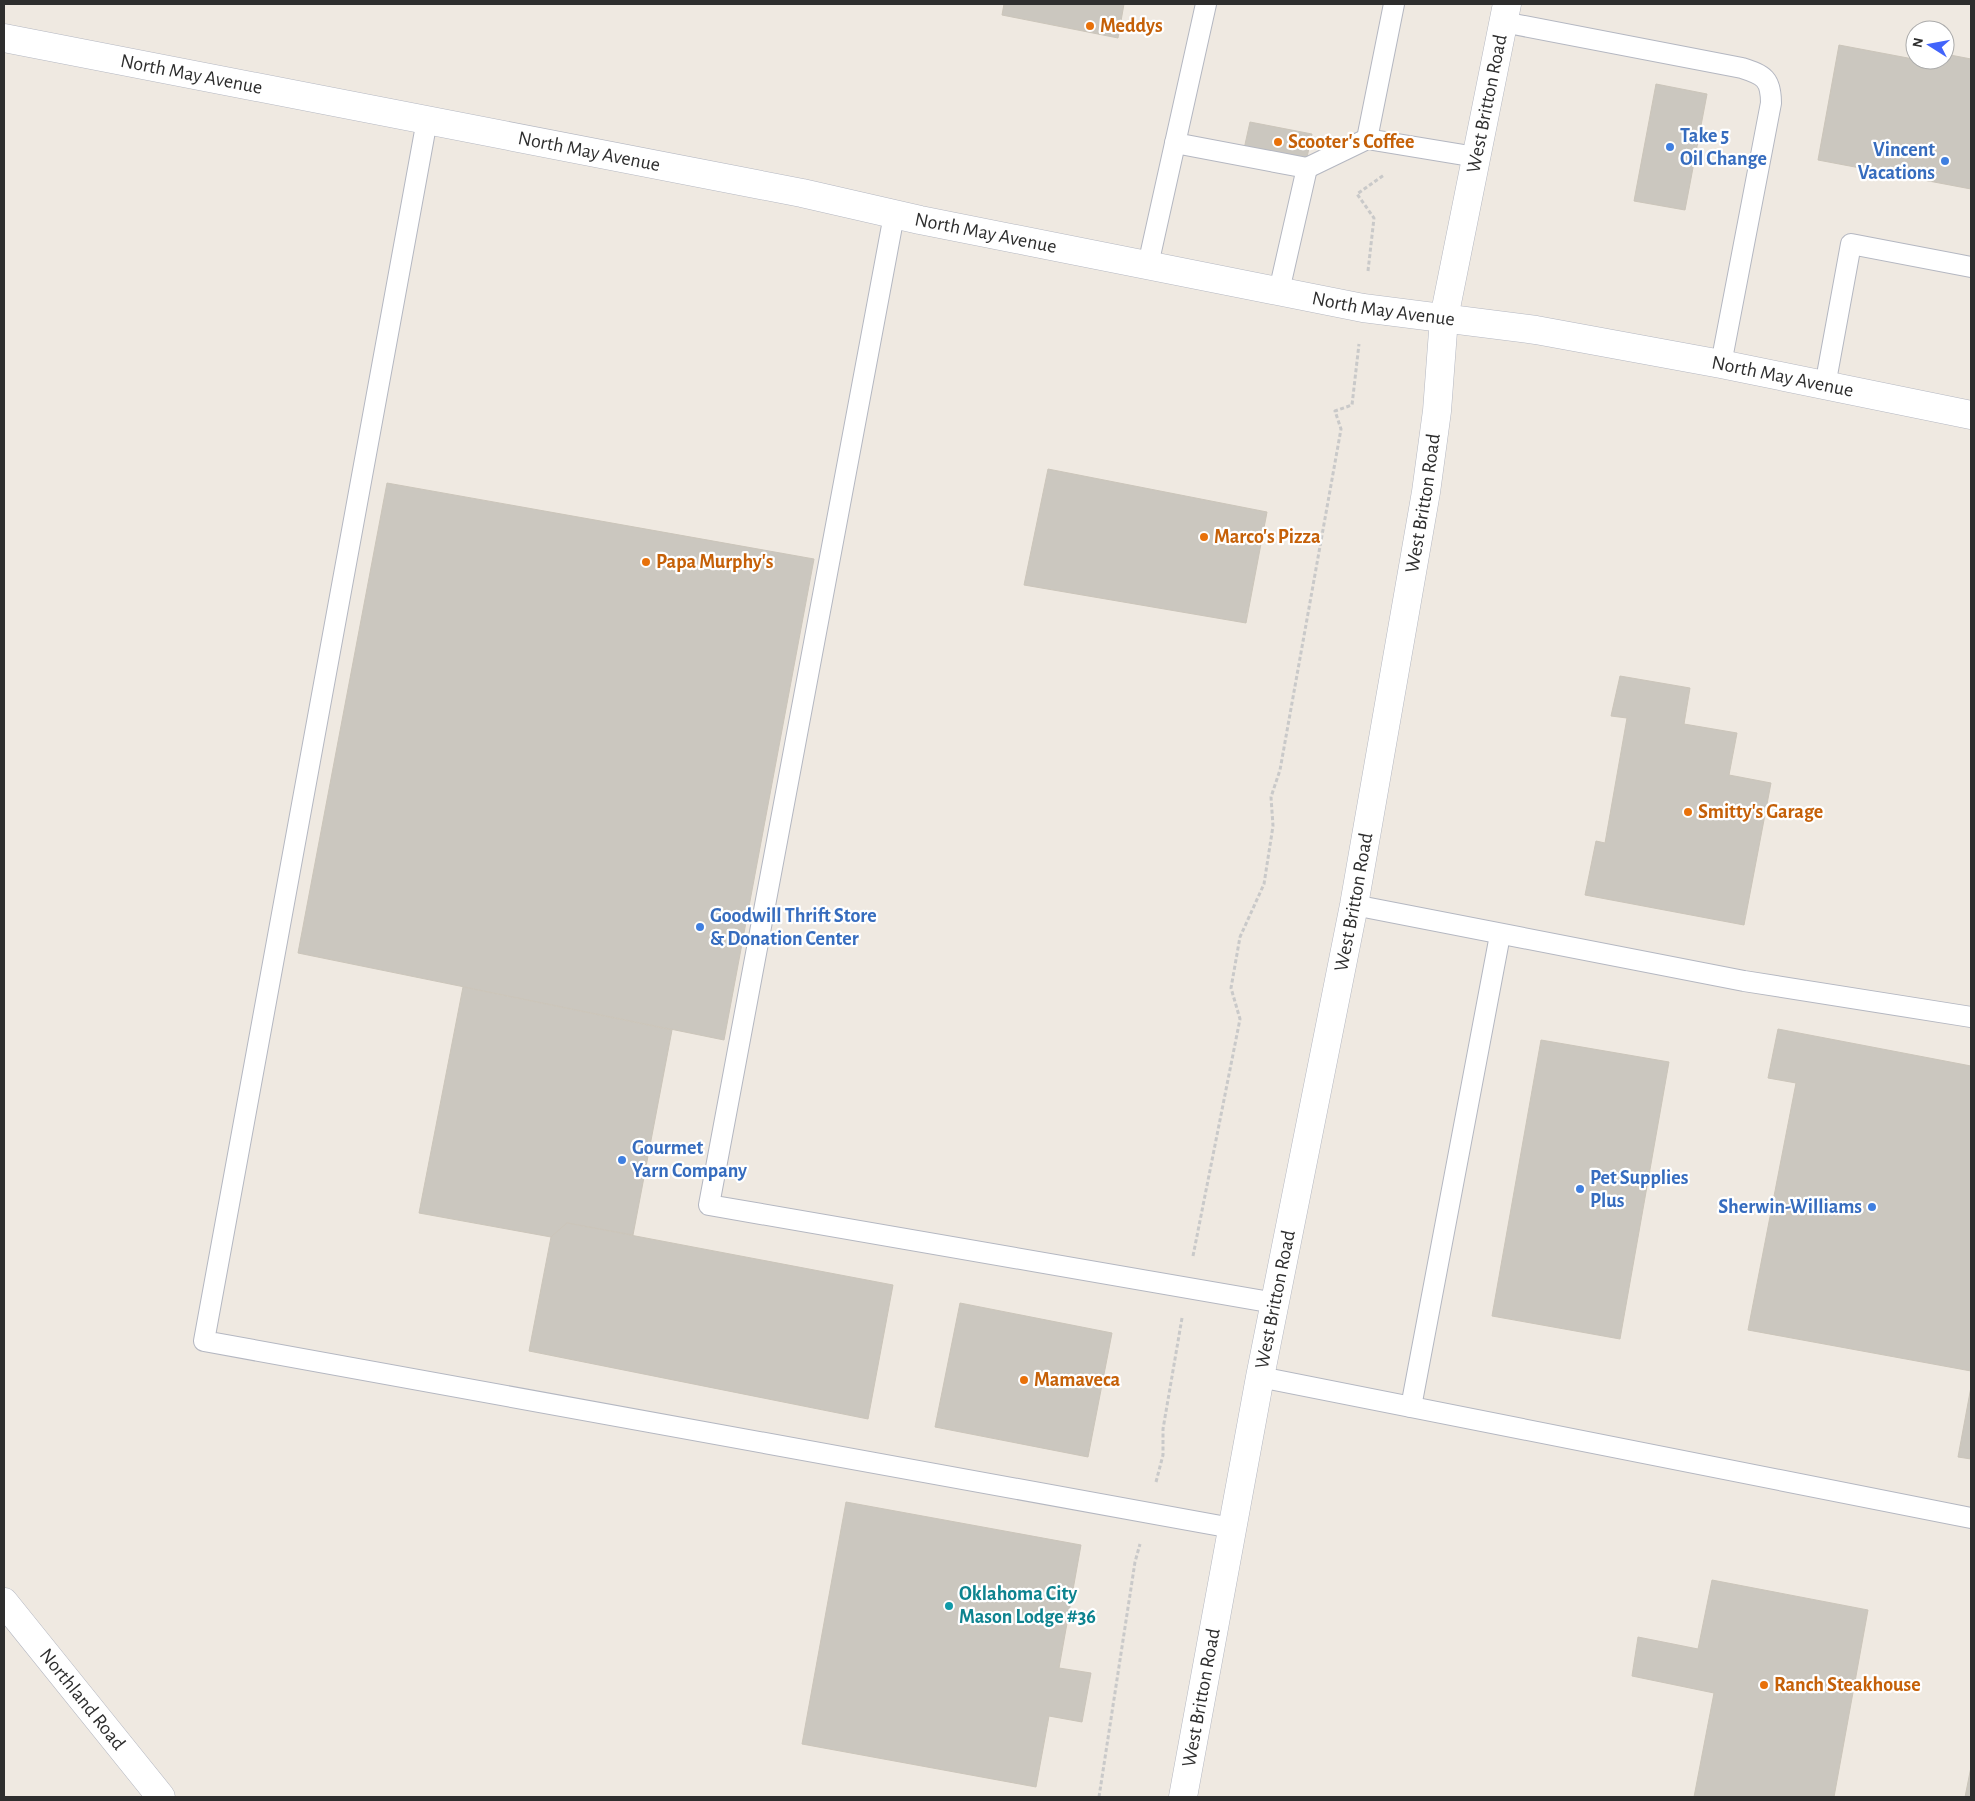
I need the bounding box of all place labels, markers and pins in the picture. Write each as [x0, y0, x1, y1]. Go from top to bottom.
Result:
place label: Meddys [1100, 16, 1163, 36]
marker: Meddys [1084, 20, 1096, 32]
place label: Take 5 Oil Change [1680, 126, 1767, 169]
place label: Scooter's Coffee [1288, 132, 1414, 152]
marker: Scooter's Coffee [1272, 136, 1284, 148]
place label: Vincent Vacations [1858, 140, 1935, 183]
marker: Take 5 Oil Change [1664, 141, 1676, 153]
marker: Vincent Vacations [1939, 155, 1951, 167]
place label: Marco's Pizza [1214, 527, 1321, 547]
marker: Marco's Pizza [1198, 531, 1210, 543]
place label: Papa Murphy's [656, 552, 774, 572]
marker: Papa Murphy's [640, 556, 652, 568]
place label: Smitty's Garage [1698, 802, 1823, 822]
marker: Smitty's Garage [1682, 806, 1694, 818]
place label: Goodwill Thrift Store & Donation Center [710, 906, 877, 949]
marker: Goodwill Thrift Store & Donation Center [694, 921, 706, 933]
place label: Gourmet Yarn Company [632, 1138, 747, 1181]
marker: Gourmet Yarn Company [616, 1154, 628, 1166]
place label: Pet Supplies Plus [1590, 1168, 1689, 1211]
marker: Pet Supplies Plus [1574, 1183, 1586, 1195]
place label: Sherwin-Williams [1718, 1197, 1862, 1217]
marker: Sherwin-Williams [1866, 1201, 1878, 1213]
place label: Mamaveca [1034, 1370, 1120, 1390]
marker: Mamaveca [1018, 1374, 1030, 1386]
place label: Oklahoma City Mason Lodge #36 [959, 1584, 1096, 1627]
marker: Oklahoma City Mason Lodge #36 [943, 1600, 955, 1612]
place label: Ranch Steakhouse [1774, 1675, 1921, 1695]
marker: Ranch Steakhouse [1758, 1679, 1770, 1691]

